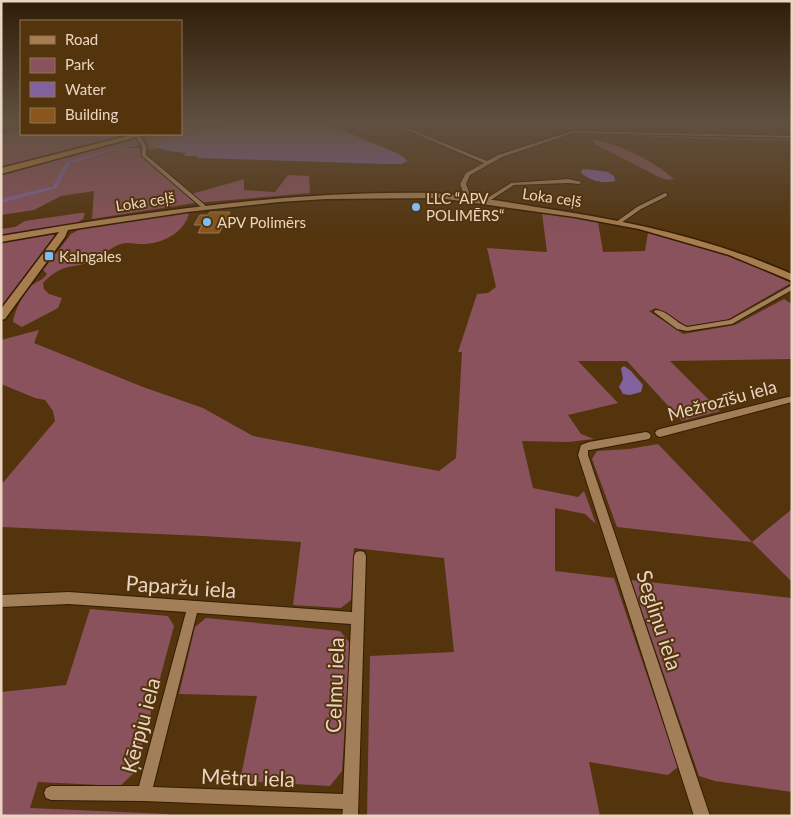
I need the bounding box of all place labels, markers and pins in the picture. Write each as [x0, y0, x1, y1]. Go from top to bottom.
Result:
place label: LLC “APV POLIMĒRS“ [426, 189, 505, 224]
marker: LLC “APV POLIMĒRS“ [410, 201, 422, 213]
place label: APV Polimērs [217, 213, 306, 231]
marker: APV Polimērs [201, 216, 213, 228]
place label: Kalngales [59, 247, 121, 265]
marker: Kalngales [43, 250, 55, 262]

